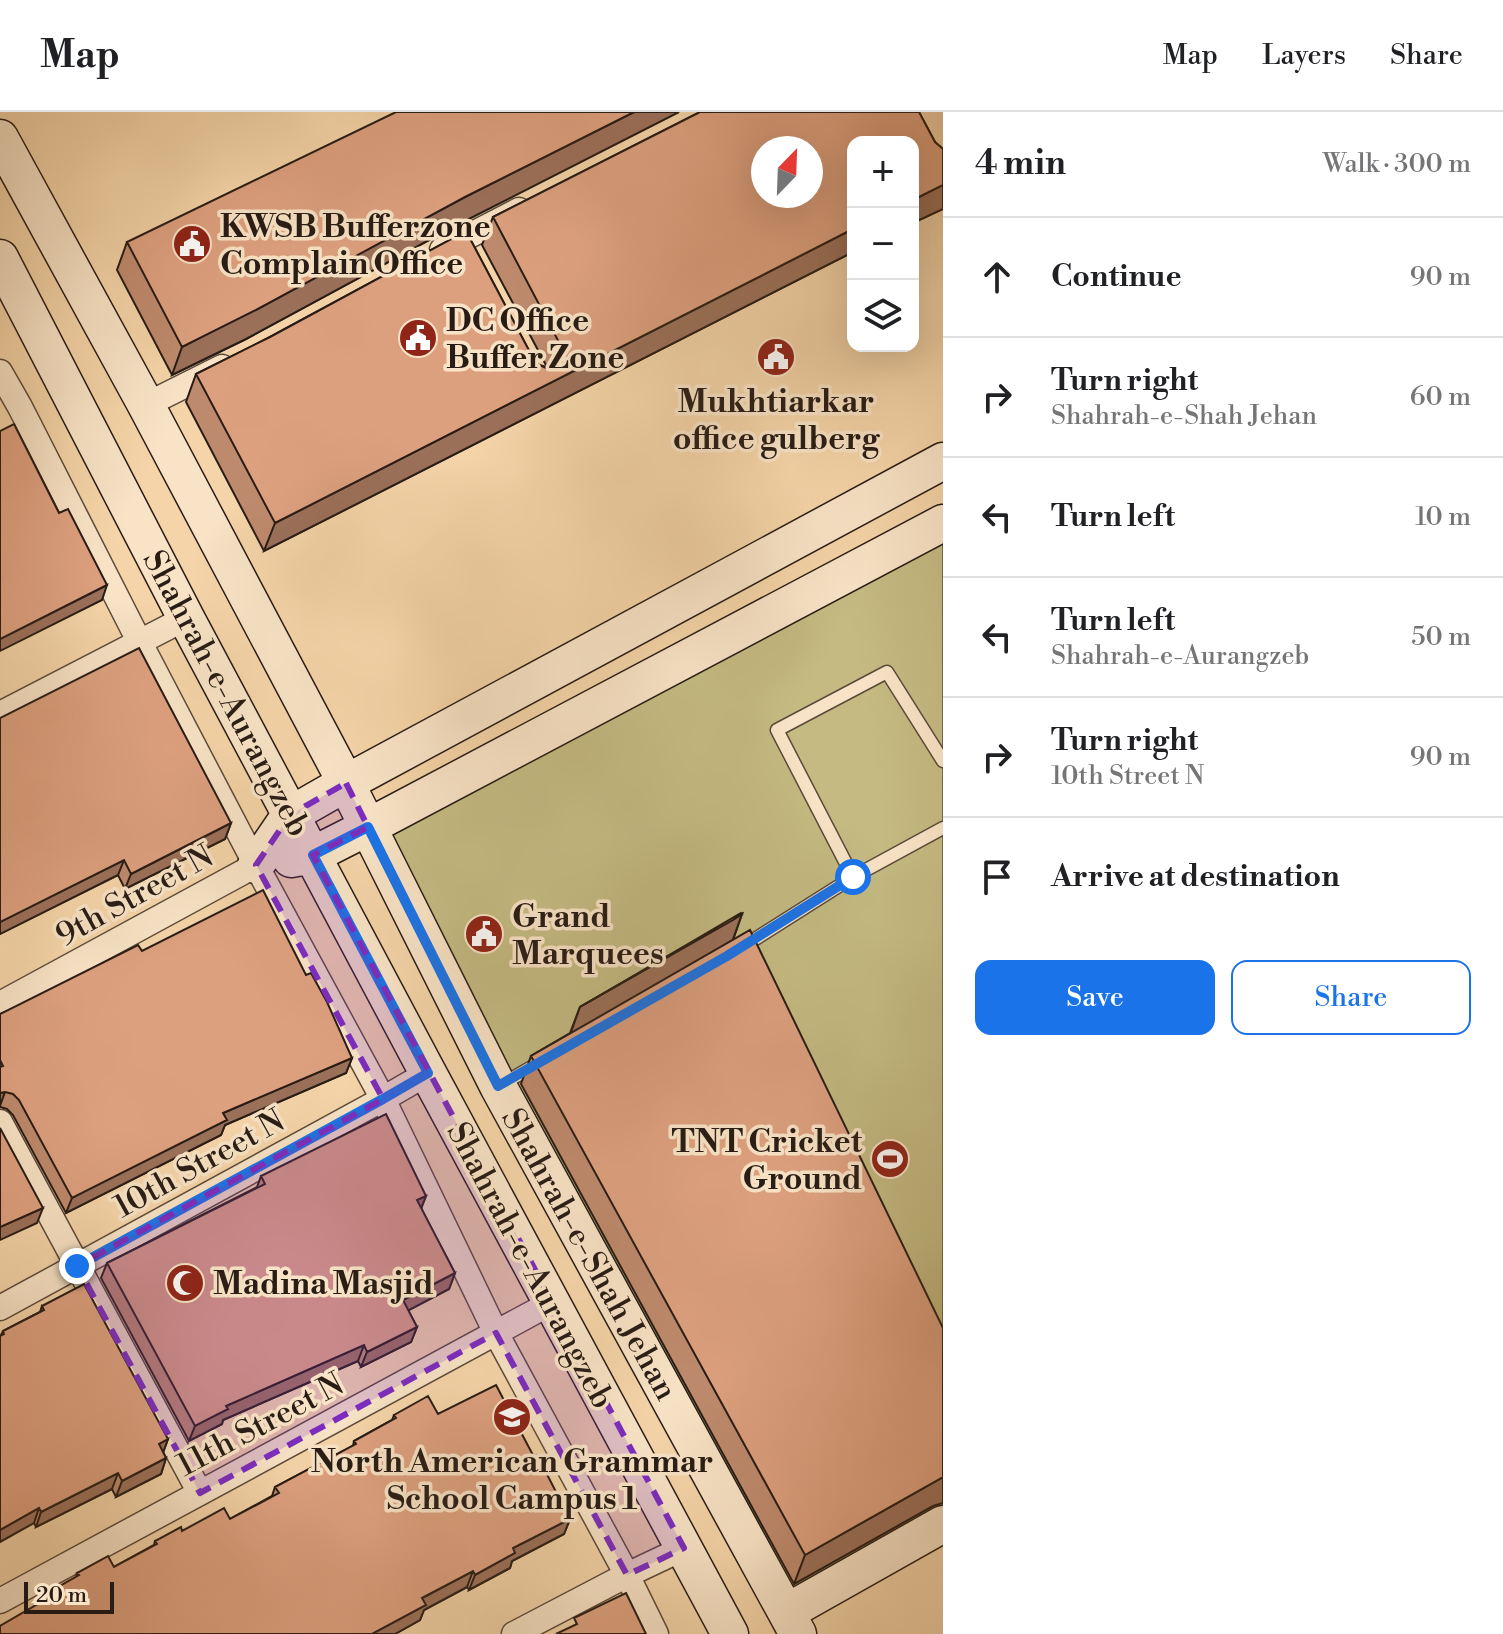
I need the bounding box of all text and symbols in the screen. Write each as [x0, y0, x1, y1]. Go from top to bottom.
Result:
text: Map [40, 32, 120, 79]
text: Map [1163, 38, 1218, 73]
text: Layers [1262, 38, 1346, 73]
text: Share [1390, 38, 1463, 73]
north arrow [751, 136, 823, 208]
map controls [847, 136, 919, 352]
button: + [847, 136, 919, 208]
text: 4 min [975, 143, 1066, 185]
text: Walk · 300 m [1323, 148, 1471, 180]
place label: KWSB Bufferzone Complain Office [220, 207, 491, 284]
button: − [847, 208, 919, 280]
public building icon: KWSB Bufferzone Complain Office [171, 223, 213, 265]
icon: ahead [975, 255, 1019, 299]
text: Continue [1051, 258, 1182, 296]
text: 90 m [1410, 261, 1471, 293]
button: layers [847, 280, 919, 352]
place label: DC Office Buffer Zone [446, 301, 624, 378]
public building icon: DC Office Buffer Zone [397, 317, 439, 359]
public building icon: Mukhtiarkar office gulberg [755, 336, 797, 378]
text: Turn right [1051, 362, 1198, 400]
icon: right [975, 375, 1019, 419]
text: 60 m [1410, 381, 1471, 413]
place label: Mukhtiarkar office gulberg [673, 382, 880, 459]
text: Shahrah-e-Shah Jehan [1051, 400, 1317, 432]
icon: left [975, 495, 1019, 539]
text: Turn left [1051, 498, 1175, 536]
text: 10 m [1415, 501, 1471, 533]
street label: Shahrah-e-Aurangzeb [134, 544, 318, 843]
text: Turn left [1051, 602, 1175, 640]
icon: left [975, 615, 1019, 659]
text: 50 m [1411, 621, 1471, 653]
text: Shahrah-e-Aurangzeb [1051, 640, 1309, 672]
text: Turn right [1051, 722, 1198, 760]
icon: right [975, 735, 1019, 779]
text: 90 m [1410, 741, 1471, 773]
text: 10th Street N [1051, 760, 1204, 792]
street label: 9th Street N [49, 836, 220, 956]
icon: arrive [975, 855, 1019, 899]
text: Arrive at destination [1051, 858, 1340, 896]
route start [835, 859, 871, 895]
place label: Grand Marquees [512, 897, 664, 974]
public building icon: Grand Marquees [463, 913, 505, 955]
button: Save [975, 960, 1215, 1035]
button: Share [1231, 960, 1471, 1035]
street label: 10th Street N [107, 1101, 292, 1227]
street label: Shahrah-e-Shah Jehan [492, 1102, 686, 1407]
street label: Shahrah-e-Aurangzeb [438, 1116, 622, 1415]
place label: TNT Cricket Ground [671, 1122, 863, 1199]
sports icon: TNT Cricket Ground [869, 1138, 911, 1180]
route end [59, 1248, 95, 1284]
mosque icon: Madina Masjid [164, 1262, 206, 1304]
place label: Madina Masjid [213, 1264, 434, 1304]
street label: 11th Street N [170, 1364, 351, 1486]
school or university icon: North American Grammar School Campus 1 [491, 1396, 533, 1438]
place label: North American Grammar School Campus 1 [311, 1442, 713, 1519]
scale bar [24, 1578, 114, 1614]
text: 20 m [36, 1582, 87, 1609]

